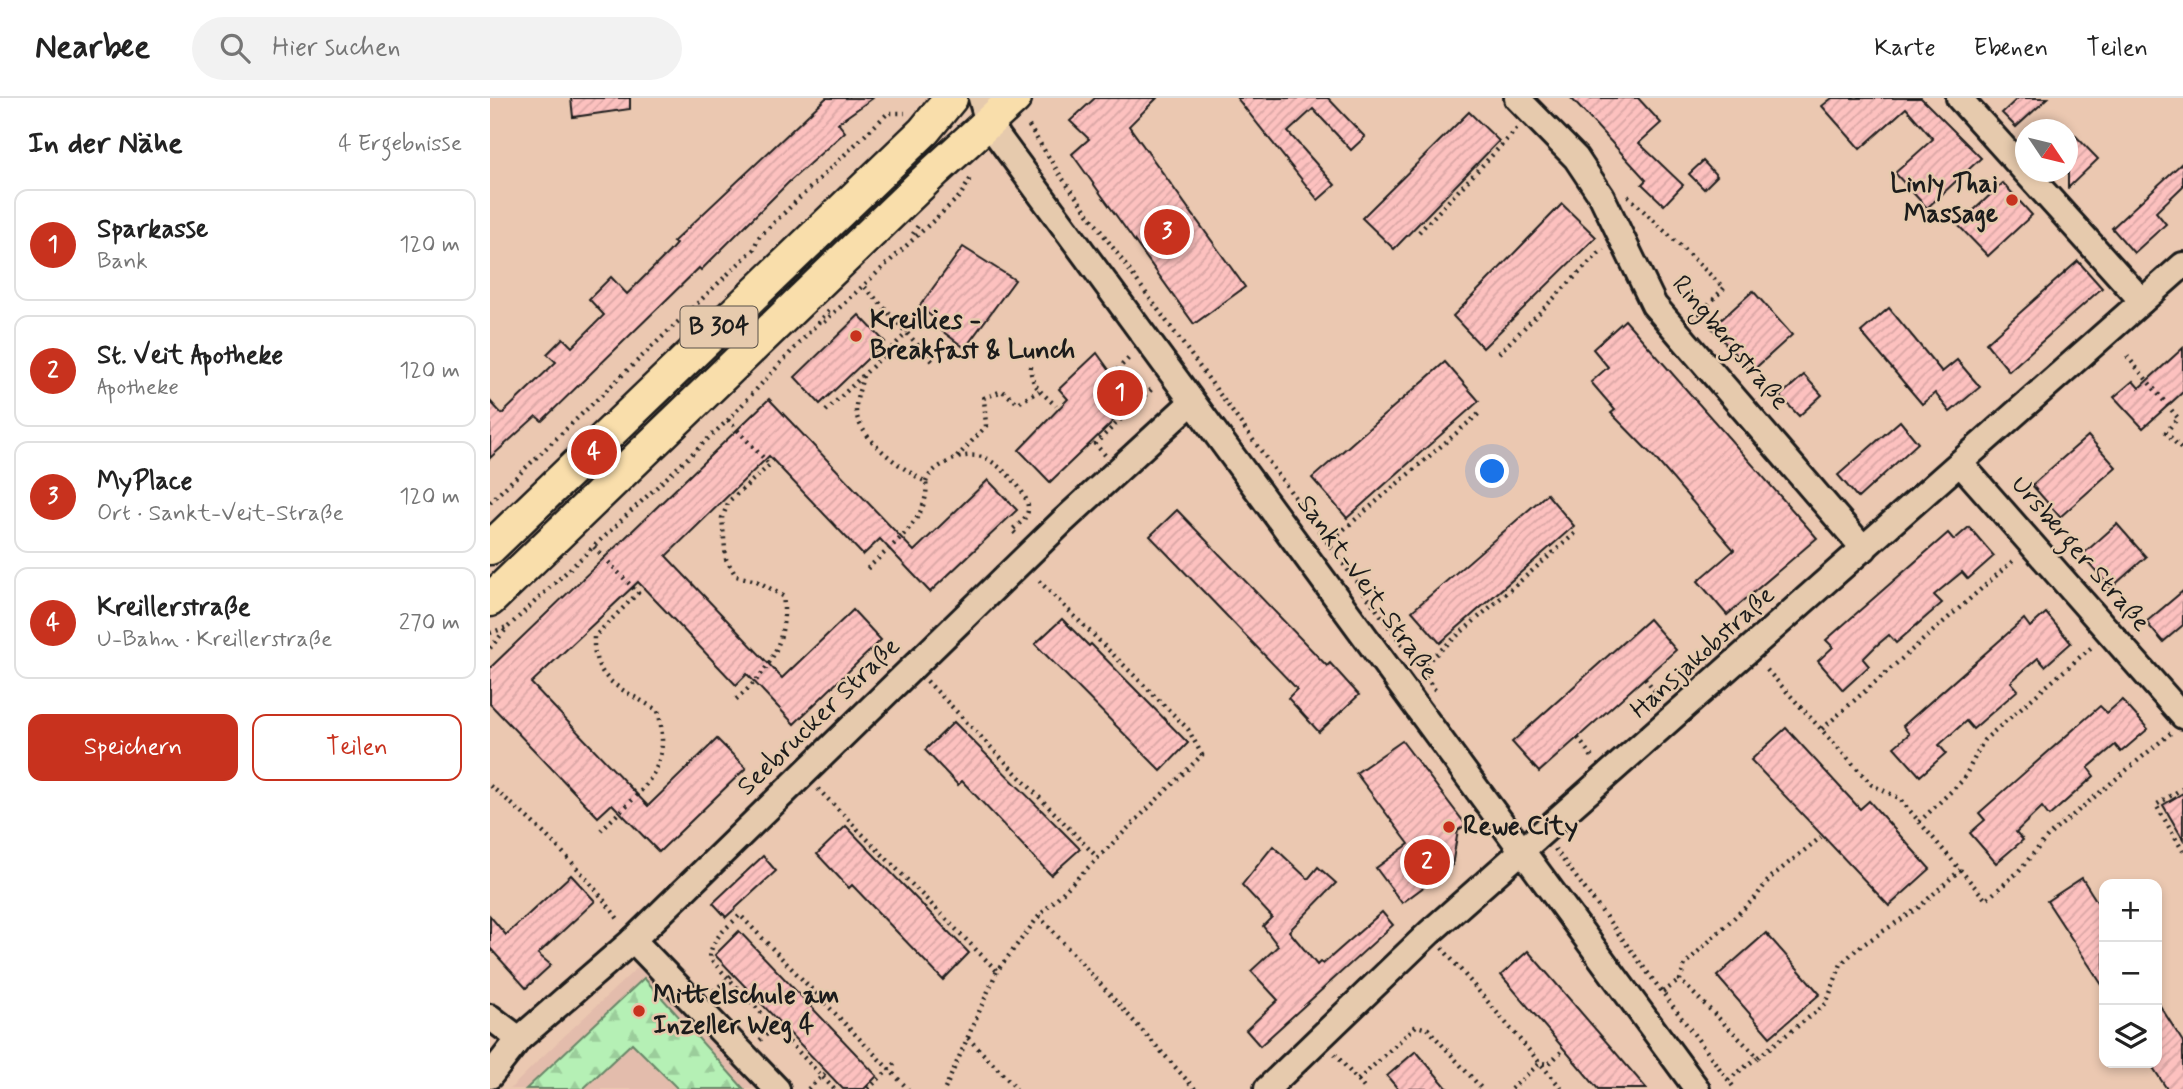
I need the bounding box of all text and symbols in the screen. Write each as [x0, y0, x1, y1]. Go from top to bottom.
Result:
search box [192, 17, 682, 80]
text: Nearbee [35, 26, 150, 70]
icon: search [216, 29, 254, 67]
text: Hier suchen [272, 31, 401, 65]
text: Karte [1874, 33, 1936, 64]
text: Ebenen [1974, 33, 2048, 64]
text: Teilen [2086, 33, 2148, 64]
north arrow [2015, 119, 2078, 182]
text: In der Nähe [28, 124, 183, 163]
text: 4 Ergebnisse [338, 129, 462, 159]
place label: Linly Thai Massage [1890, 168, 1998, 233]
marker: Linly Thai Massage [2004, 192, 2020, 208]
pin: 3 [1144, 206, 1190, 258]
text: Sparkasse [97, 213, 208, 247]
text: 1 [48, 230, 58, 260]
text: 120 m [399, 230, 460, 260]
text: Bank [97, 247, 148, 277]
street label: Ringbergstraße [1661, 269, 1796, 420]
place label: Kreillies - Breakfast & Lunch [870, 304, 1075, 368]
road number: B 304 [680, 307, 758, 348]
marker: Kreillies - Breakfast & Lunch [848, 328, 864, 344]
text: St. Veit Apotheke [97, 339, 283, 373]
text: 2 [47, 356, 59, 386]
text: 120 m [399, 356, 460, 386]
pin: 1 [1097, 367, 1143, 419]
text: Apotheke [97, 373, 179, 403]
pin: 4 [571, 426, 617, 478]
your location [1475, 454, 1509, 488]
text: MyPlace [97, 465, 193, 499]
street label: Ursberger Straße [2000, 469, 2157, 641]
text: 3 [48, 482, 58, 512]
text: 120 m [399, 482, 460, 512]
street label: Sankt-Veit-Straße [1288, 489, 1446, 687]
text: Ort · Sankt-Veit-Straße [97, 499, 344, 529]
street label: Hansjakobstraße [1623, 579, 1783, 727]
text: Kreillerstraße [97, 591, 251, 625]
text: 4 [46, 608, 60, 638]
text: 270 m [399, 608, 460, 638]
text: U-Bahn · Kreillerstraße [97, 625, 332, 655]
street label: Seebrucker Straße [730, 630, 908, 804]
button: Speichern [28, 714, 238, 781]
button: Teilen [252, 714, 462, 781]
place label: Rewe City [1463, 810, 1578, 844]
marker: Rewe City [1441, 819, 1457, 835]
pin: 2 [1404, 836, 1450, 888]
map controls [2099, 879, 2162, 1068]
button: + [2099, 879, 2162, 942]
button: − [2099, 942, 2162, 1005]
place label: Mittelschule am Inzeller Weg 4 [653, 979, 839, 1044]
marker: Mittelschule am Inzeller Weg 4 [631, 1003, 647, 1019]
button: layers [2099, 1005, 2162, 1068]

